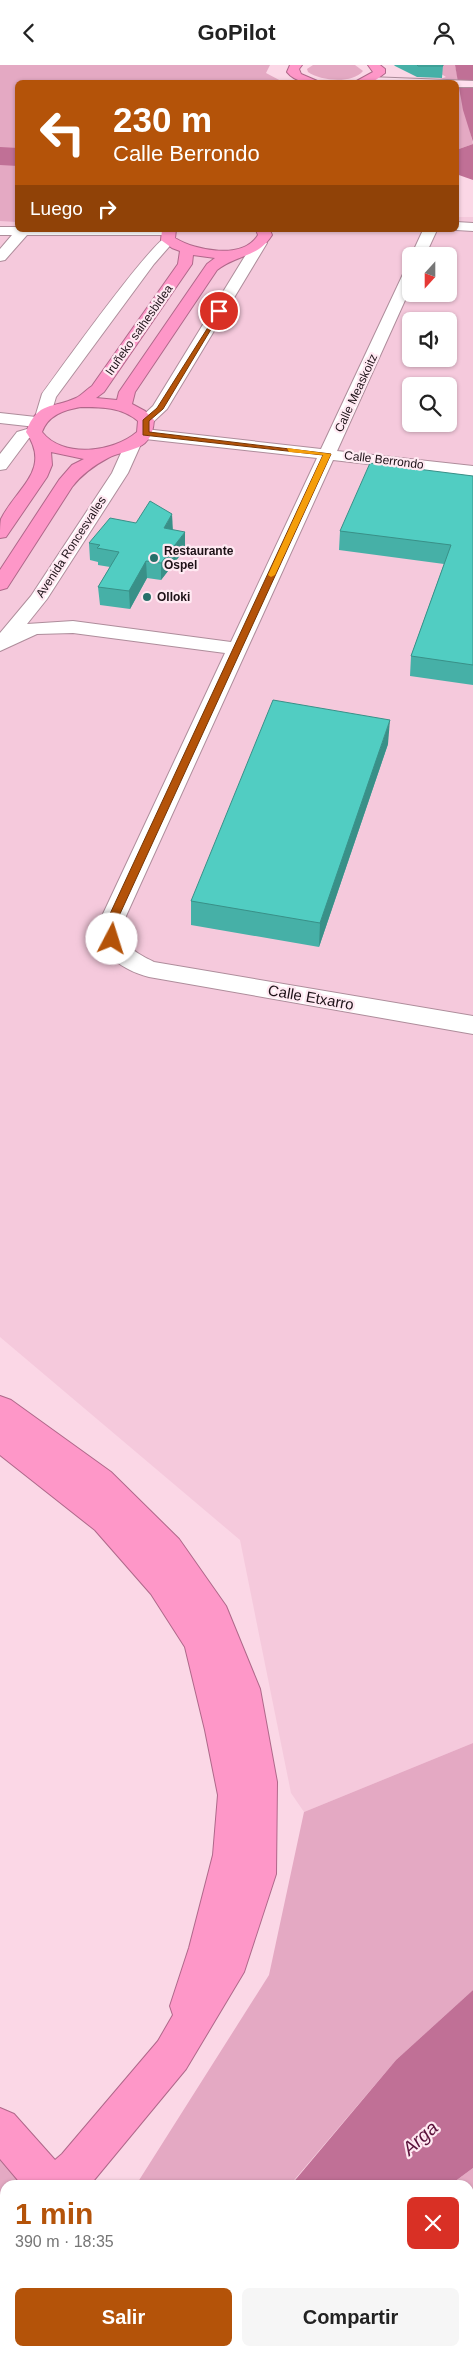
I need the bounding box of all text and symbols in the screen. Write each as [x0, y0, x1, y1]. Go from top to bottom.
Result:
icon: back [15, 19, 43, 47]
icon: person [430, 19, 458, 47]
text: GoPilot [197, 20, 276, 45]
icon: left [30, 100, 95, 165]
text: 230 m [113, 100, 212, 139]
text: Calle Berrondo [113, 141, 260, 166]
icon: right [93, 195, 121, 223]
text: Luego [30, 198, 83, 219]
north arrow [402, 247, 458, 303]
map controls [402, 247, 457, 432]
street label: Iruñeko saihesbidea [102, 282, 176, 378]
pin [198, 290, 240, 332]
icon: arrive [205, 297, 233, 325]
button: sound [402, 312, 457, 367]
street label: Calle Measkoitz [332, 352, 380, 434]
button: search [402, 377, 457, 432]
street label: Calle Berrondo [343, 448, 425, 472]
street label: Avenida Roncesvalles [33, 494, 109, 600]
place label: Restaurante Ospel [164, 544, 234, 572]
marker: Restaurante Ospel [148, 552, 160, 564]
place label: Olloki [157, 590, 190, 604]
marker: Olloki [141, 591, 153, 603]
position arrow [85, 912, 137, 964]
street label: Calle Etxarro [267, 981, 355, 1013]
water label: Arga [397, 2117, 442, 2160]
text: 1 min [15, 2197, 93, 2230]
button: close [407, 2197, 459, 2249]
text: 390 m · 18:35 [15, 2233, 114, 2250]
button: Salir [15, 2288, 232, 2346]
button: Compartir [242, 2288, 459, 2346]

